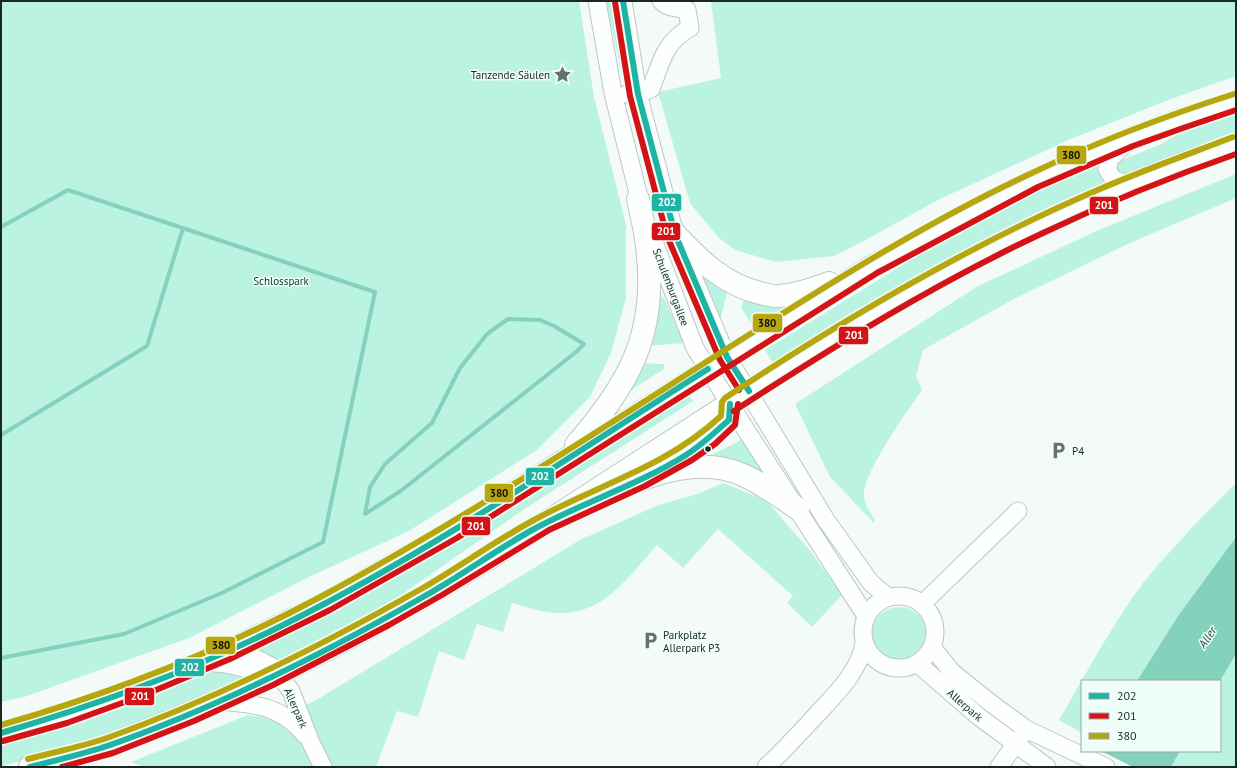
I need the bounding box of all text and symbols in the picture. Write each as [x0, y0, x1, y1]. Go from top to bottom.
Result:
place icon: Tanzende Säulen [553, 65, 573, 85]
place label: Tanzende Säulen [471, 68, 550, 82]
line badge: 380 [1056, 145, 1087, 165]
text: 380 [1062, 148, 1080, 162]
line badge: 202 [651, 193, 682, 212]
text: 202 [658, 195, 676, 209]
line badge: 201 [1089, 196, 1119, 215]
text: 201 [1095, 198, 1113, 212]
line badge: 201 [651, 222, 681, 241]
text: 201 [657, 224, 675, 238]
street label: Schulenburgallee [650, 246, 692, 328]
park label: Schlosspark [253, 274, 310, 288]
line badge: 380 [752, 313, 783, 333]
text: 380 [758, 316, 776, 330]
line badge: 201 [838, 326, 869, 345]
text: 201 [845, 328, 863, 342]
parking icon: P4 [1049, 441, 1069, 461]
unlabelled marker [703, 444, 713, 454]
place label: P4 [1072, 444, 1084, 458]
line badge: 202 [525, 467, 555, 486]
text: 202 [531, 469, 549, 483]
line badge: 380 [484, 483, 514, 503]
text: 380 [490, 486, 508, 500]
line badge: 201 [461, 516, 491, 536]
text: 201 [467, 519, 485, 533]
water label: Aller [1194, 623, 1220, 651]
place label: Parkplatz Allerpark P3 [663, 628, 720, 655]
parking icon: Parkplatz Allerpark P3 [640, 631, 660, 651]
line badge: 380 [205, 636, 236, 655]
text: 380 [212, 638, 230, 652]
line badge: 202 [174, 658, 205, 677]
text: 202 [181, 660, 199, 674]
legend [1081, 680, 1221, 752]
street label: Allerpark [281, 686, 311, 731]
street label: Allerpark [944, 686, 986, 725]
line badge: 201 [124, 687, 155, 706]
text: 202 [1117, 688, 1137, 703]
text: 201 [131, 689, 149, 703]
text: 201 [1117, 708, 1137, 723]
text: 380 [1117, 728, 1137, 743]

